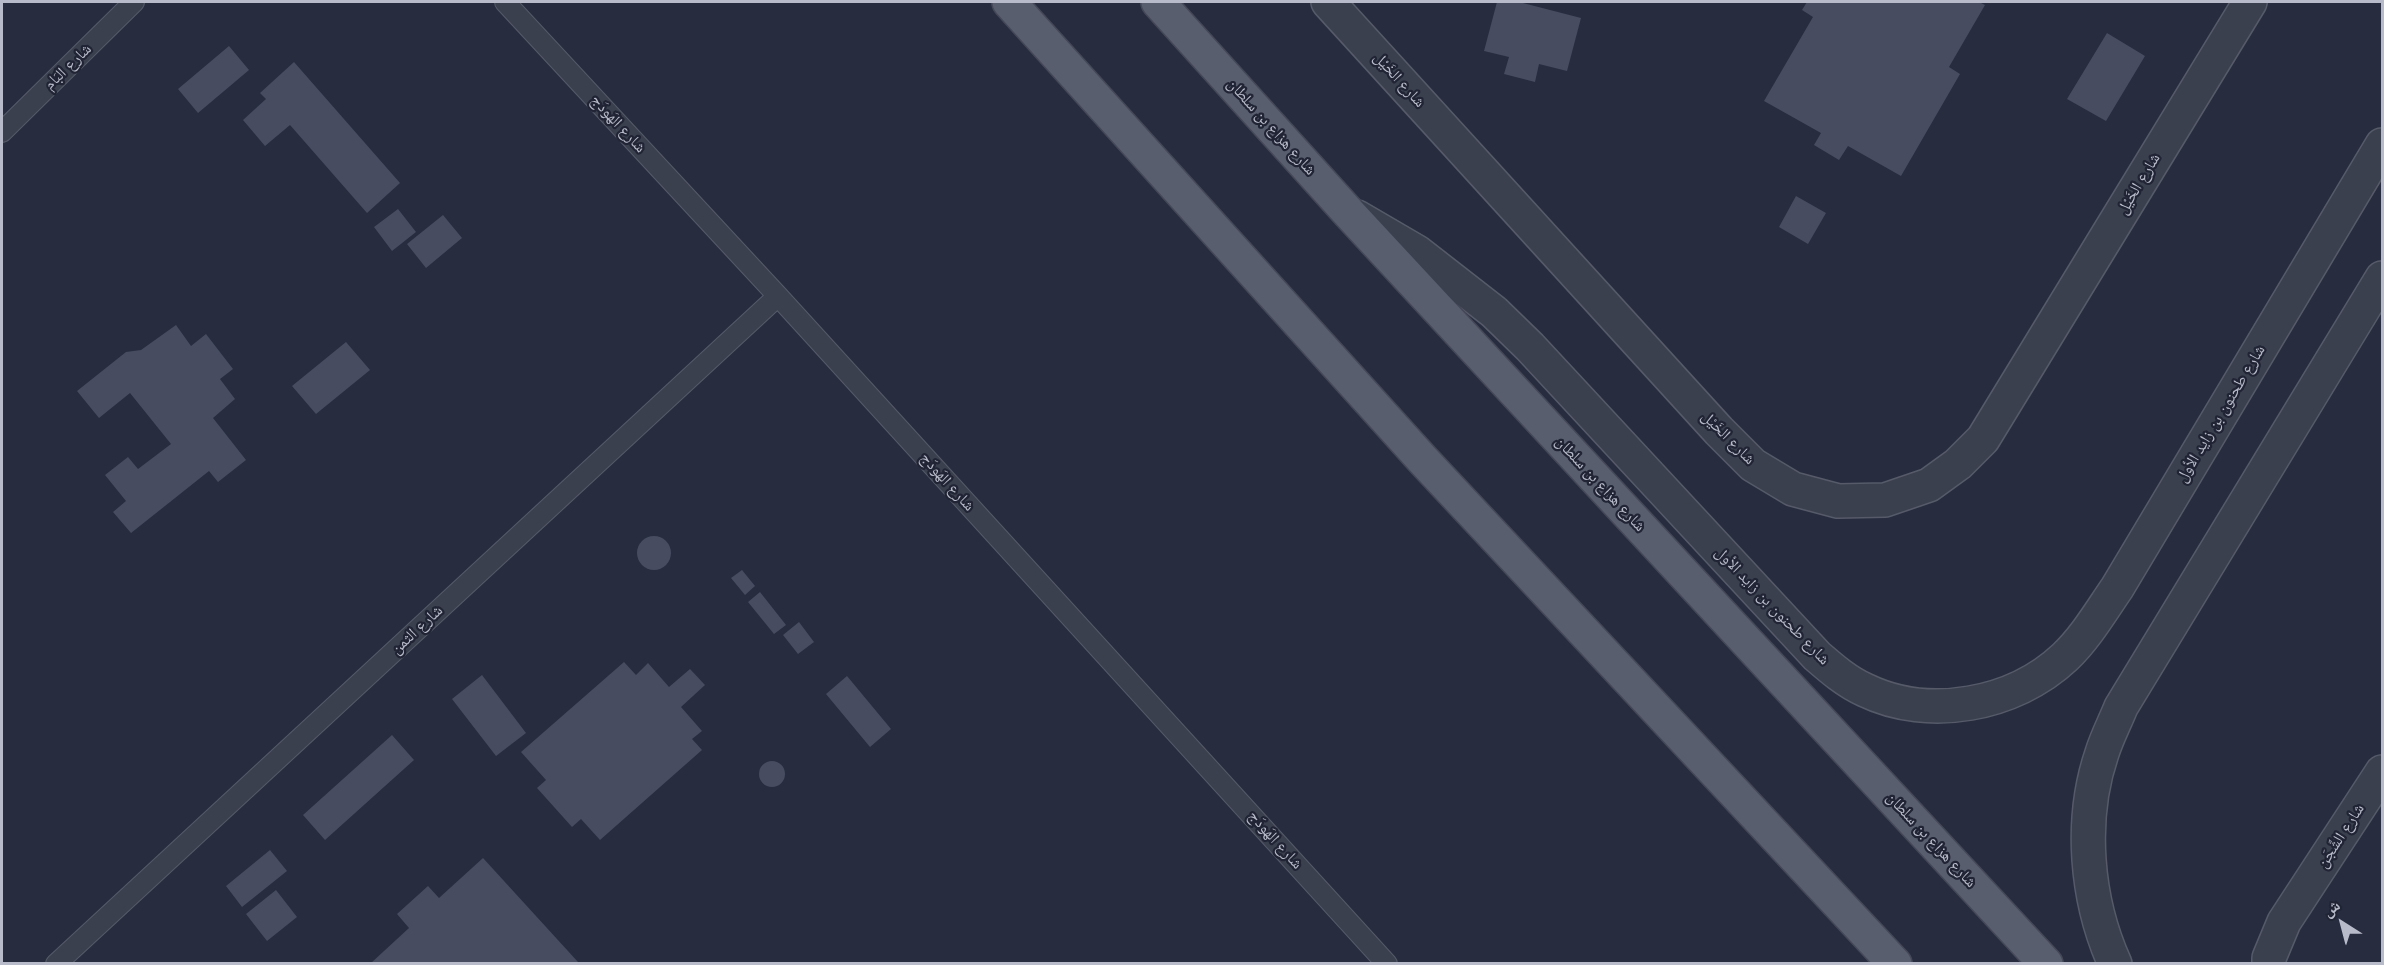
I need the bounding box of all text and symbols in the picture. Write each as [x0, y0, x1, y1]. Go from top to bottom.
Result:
street label: شارع البَام [40, 40, 96, 94]
street label: شارع الخَيْل [1369, 48, 1429, 112]
street label: شارع هزاع بن سلطان [1223, 75, 1319, 179]
street label: شارع الهَودَج [586, 91, 650, 157]
street label: شارع الخَيْل [2113, 150, 2165, 218]
street label: شارع طحنون بن زايد الأول [2172, 342, 2270, 486]
street label: شارع الخَيْل [1697, 407, 1759, 469]
street label: شارع هزاع بن سلطان [1551, 432, 1649, 536]
street label: شارع الهَودَج [916, 449, 978, 515]
street label: شارع طحنون بن زايد الأول [1711, 543, 1833, 669]
street label: شارع الثمن [387, 601, 447, 659]
street label: شارع هزاع بن سلطان [1882, 788, 1980, 892]
street label: شارع الشَّجَن [2313, 800, 2369, 872]
street label: شارع الهَودَج [1244, 807, 1306, 873]
north arrow [2312, 893, 2372, 953]
text: ش [2319, 896, 2343, 920]

